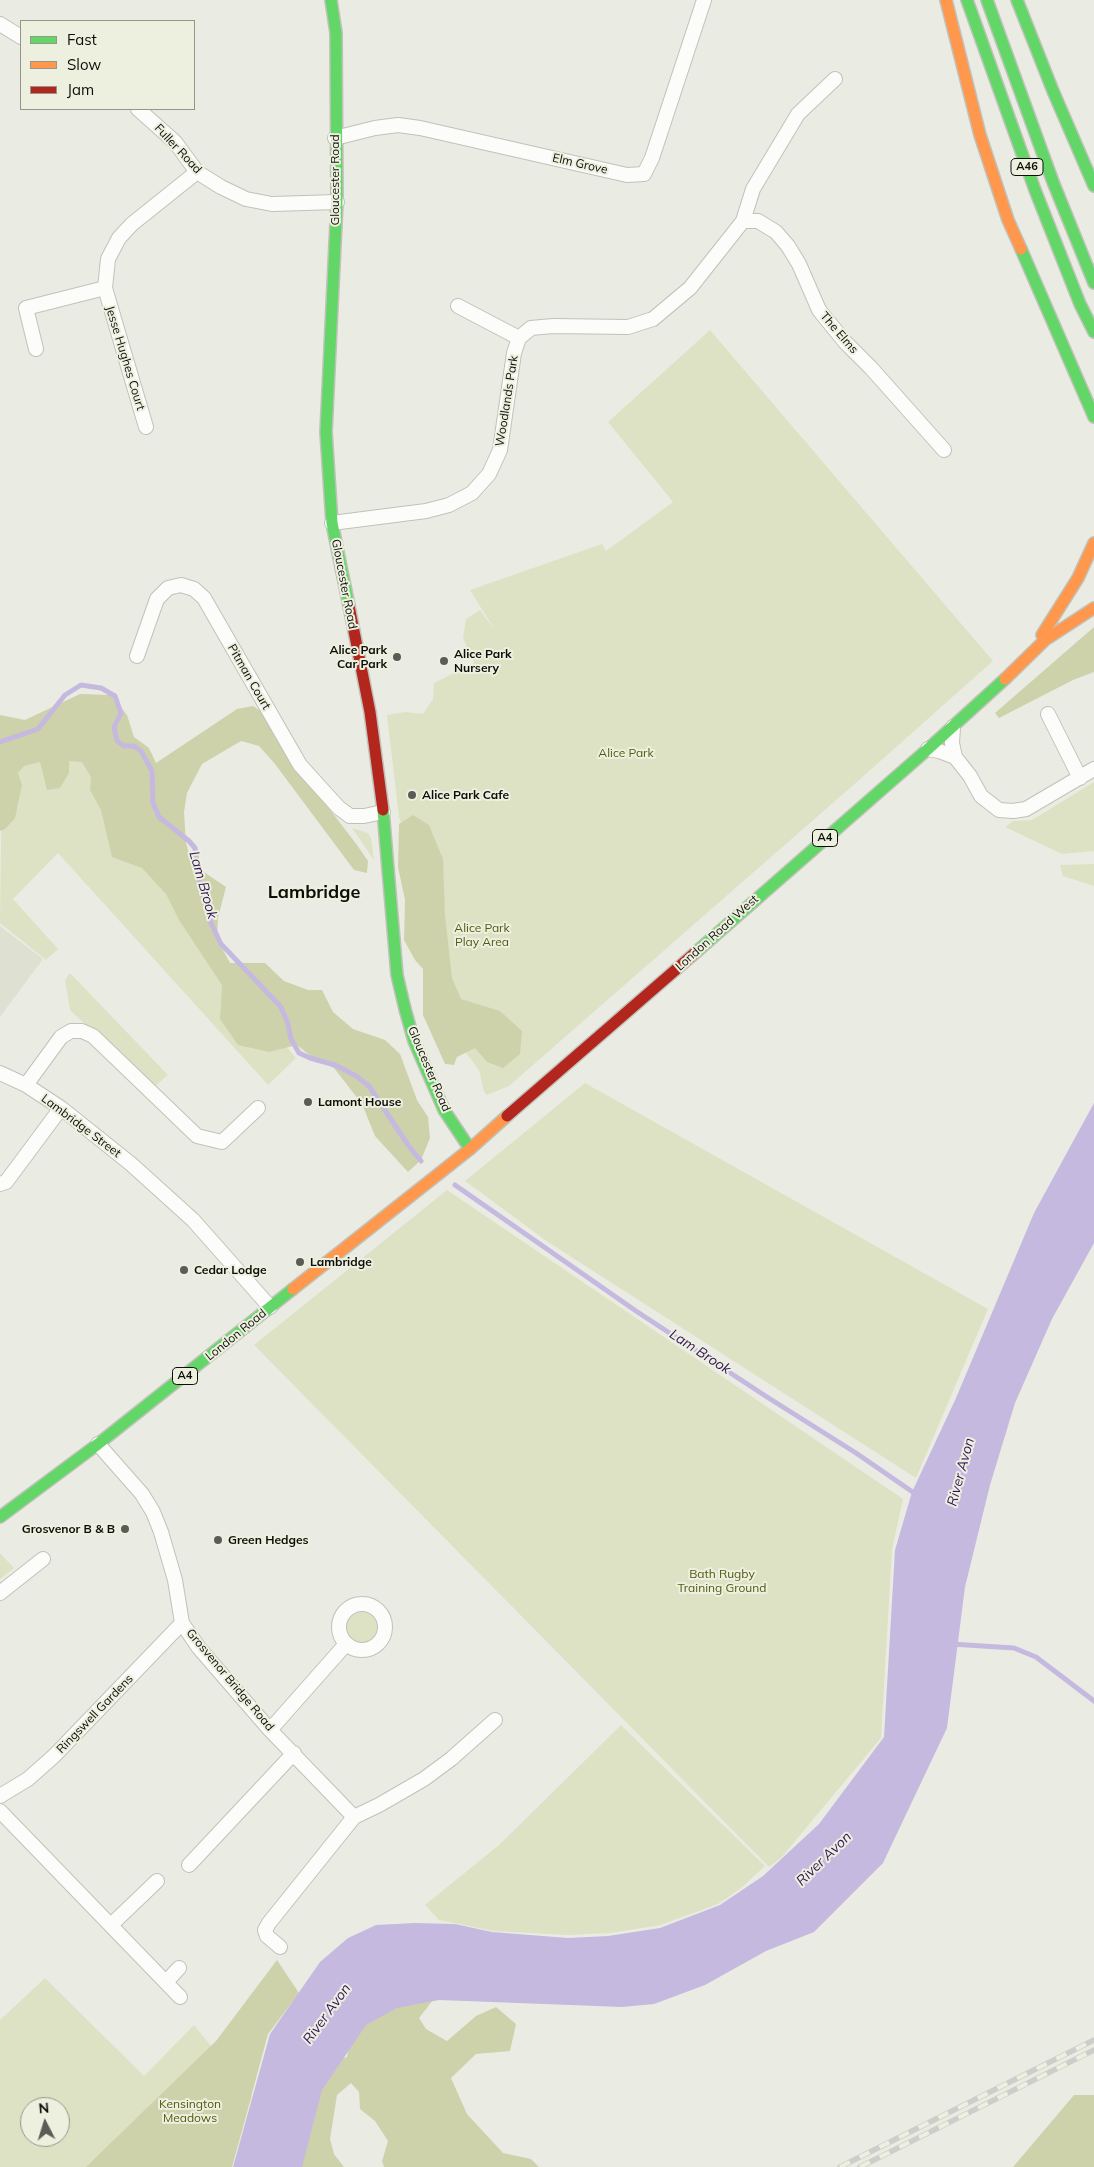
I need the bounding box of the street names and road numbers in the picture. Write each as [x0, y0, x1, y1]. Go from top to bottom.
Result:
street label: Fuller Road [151, 121, 205, 177]
street label: Gloucester Road [328, 134, 342, 226]
street label: Elm Grove [551, 151, 609, 177]
road number: A46 [1011, 158, 1043, 176]
street label: Jesse Hughes Court [102, 304, 148, 412]
street label: The Elms [817, 309, 861, 357]
street label: Woodlands Park [493, 354, 521, 448]
street label: Gloucester Road [328, 538, 360, 630]
street label: Pitman Court [224, 642, 274, 712]
road number: A4 [812, 830, 838, 846]
street label: London Road West [673, 892, 761, 974]
street label: Gloucester Road [405, 1024, 453, 1114]
street label: Lambridge Street [38, 1091, 124, 1161]
street label: London Road [203, 1306, 269, 1364]
road number: A4 [172, 1368, 198, 1384]
street label: Grosvenor Bridge Road [183, 1626, 277, 1734]
street label: Ringswell Gardens [54, 1672, 136, 1756]

